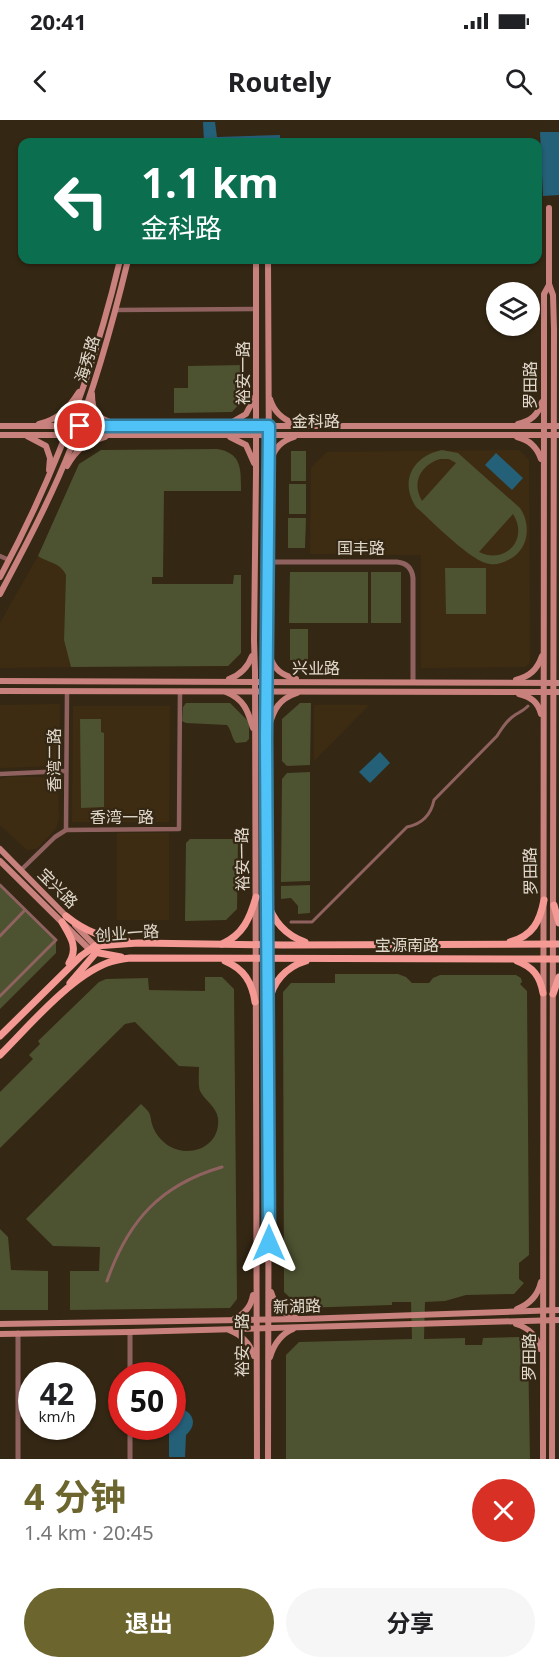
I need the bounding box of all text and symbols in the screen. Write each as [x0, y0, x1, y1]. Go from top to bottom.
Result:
text: 20:41 [30, 6, 87, 36]
text: Routely [228, 63, 331, 100]
icon: back [24, 65, 57, 98]
icon: search [502, 65, 535, 98]
text: 1.1 km [141, 153, 279, 210]
icon: left [42, 162, 120, 240]
text: 金科路 [141, 209, 222, 246]
map controls [486, 282, 540, 336]
button: layers [486, 282, 540, 336]
street label: 海秀路 [69, 333, 105, 385]
street label: 裕安一路 [232, 341, 254, 405]
street label: 罗田路 [519, 361, 541, 409]
pin [54, 400, 105, 451]
icon: arrive [63, 409, 96, 442]
street label: 金科路 [292, 410, 340, 432]
street label: 国丰路 [337, 537, 385, 559]
street label: 兴业路 [292, 657, 340, 679]
street label: 香湾二路 [43, 728, 65, 792]
street label: 香湾一路 [90, 806, 154, 828]
street label: 裕安一路 [230, 827, 254, 891]
street label: 罗田路 [519, 847, 541, 895]
street label: 宝兴路 [33, 863, 83, 913]
street label: 创业一路 [94, 920, 160, 946]
street label: 宝源南路 [375, 934, 439, 956]
position arrow [237, 1211, 301, 1275]
street label: 新湖路 [273, 1294, 321, 1318]
street label: 裕安一路 [231, 1313, 253, 1377]
street label: 罗田路 [518, 1333, 540, 1381]
speed limit sign: 50 [108, 1362, 186, 1440]
text: 42 [40, 1373, 74, 1414]
text: km/h [39, 1406, 75, 1426]
text: 4 分钟 [24, 1472, 126, 1521]
button: close [472, 1479, 535, 1542]
text: 1.4 km · 20:45 [24, 1519, 154, 1546]
button: 退出 [24, 1588, 274, 1657]
button: 分享 [286, 1588, 535, 1657]

